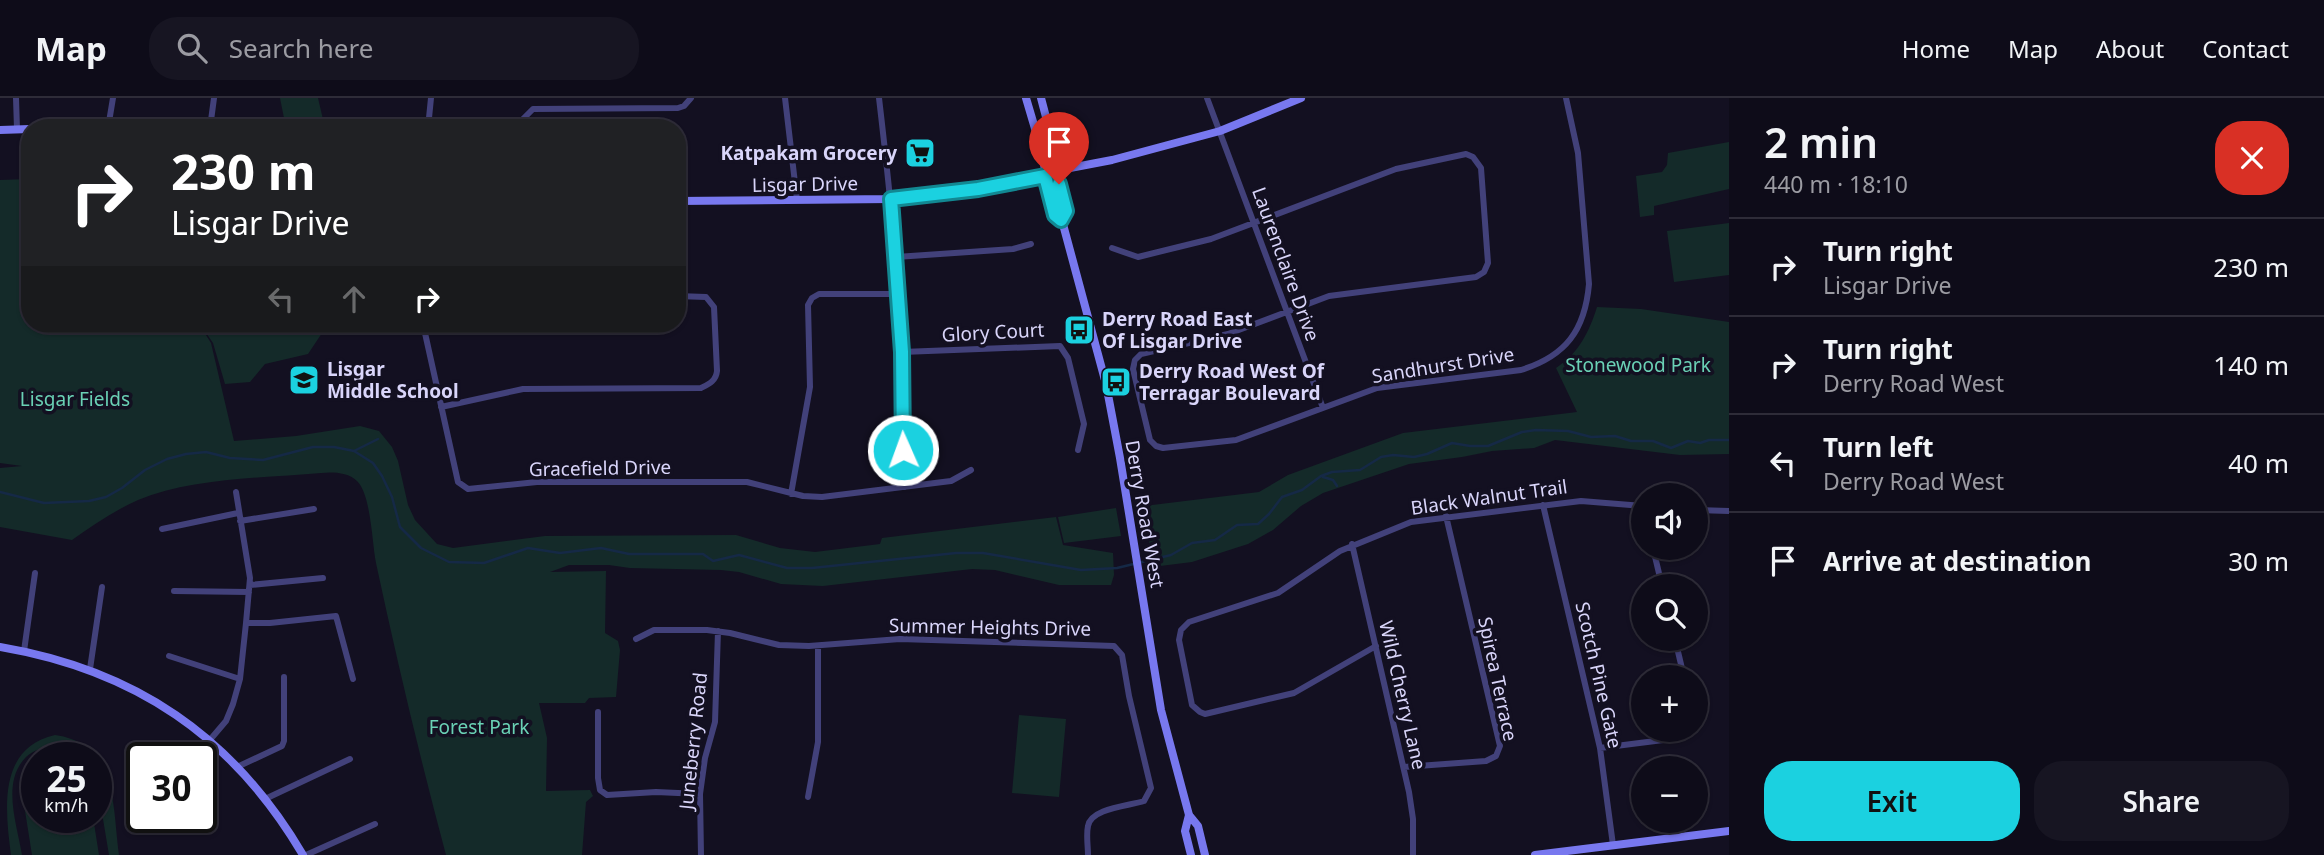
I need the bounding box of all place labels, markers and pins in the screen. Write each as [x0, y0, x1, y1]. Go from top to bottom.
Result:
pin [1029, 112, 1089, 184]
supermarket icon: Katpakam Grocery [903, 136, 937, 170]
place label: Katpakam Grocery [721, 140, 897, 166]
place label: Derry Road East Of Lisgar Drive [1102, 306, 1253, 354]
bus stop icon: Derry Road East Of Lisgar Drive [1062, 313, 1096, 347]
place label: Lisgar Middle School [327, 356, 459, 404]
place label: Derry Road West Of Terragar Boulevard [1139, 358, 1326, 406]
school or university icon: Lisgar Middle School [287, 363, 321, 397]
bus stop icon: Derry Road West Of Terragar Boulevard [1099, 365, 1133, 399]

